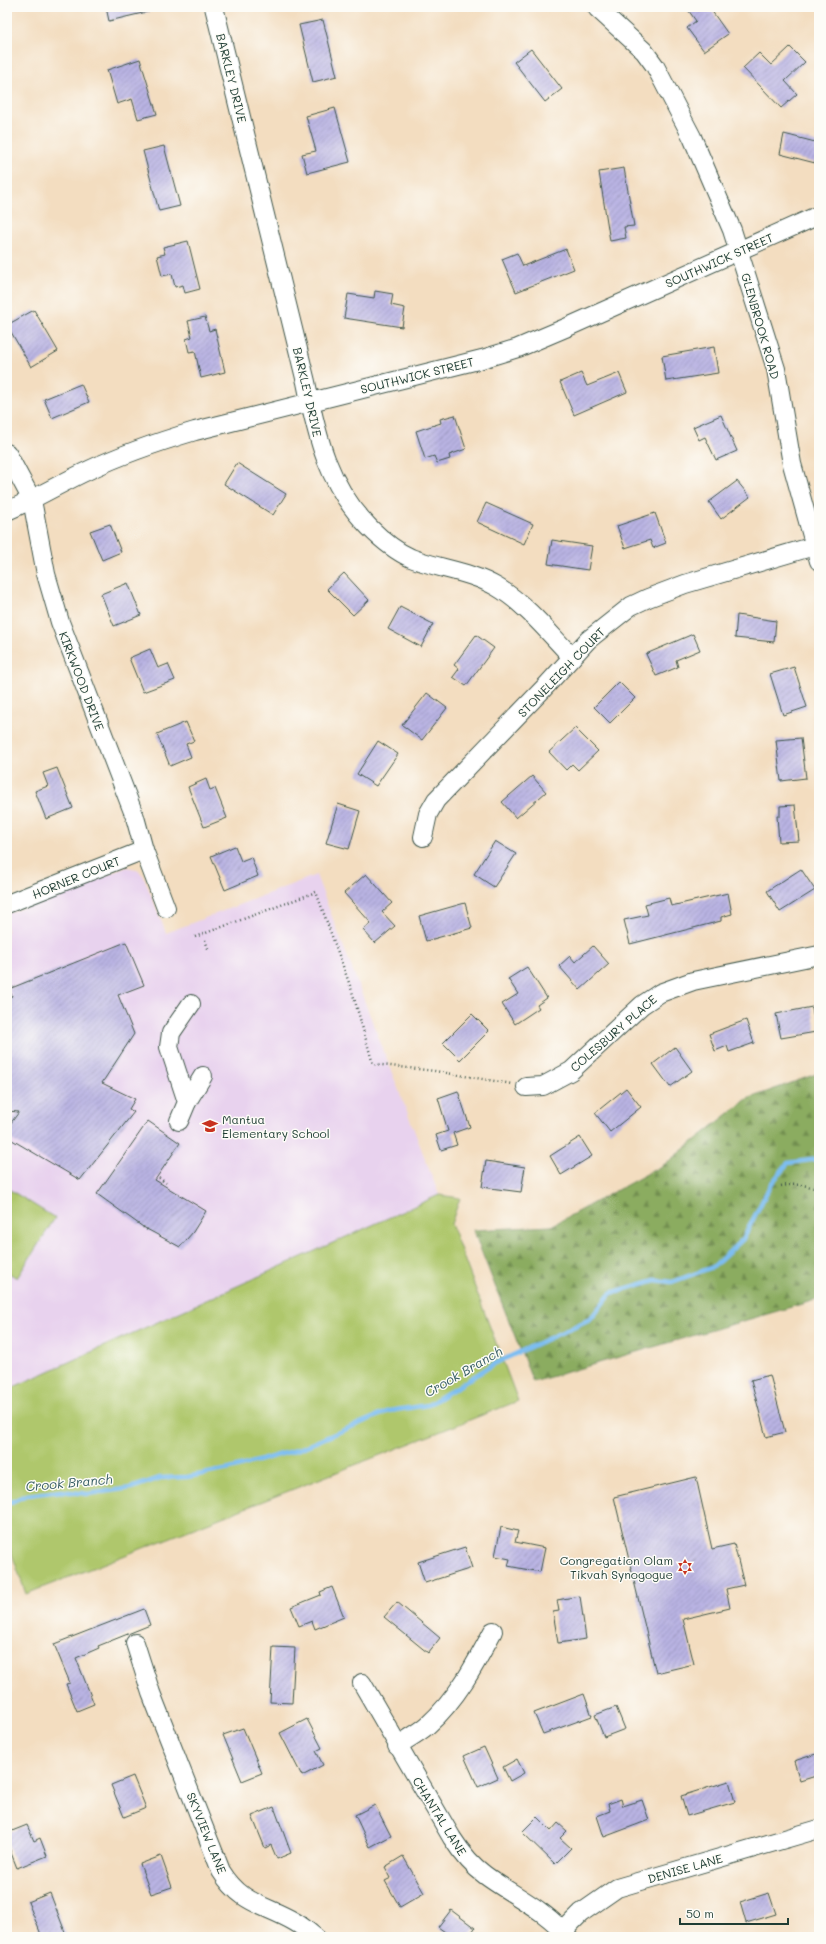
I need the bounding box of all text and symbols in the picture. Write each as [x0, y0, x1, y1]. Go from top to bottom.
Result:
street label: BARKLEY DRIVE [213, 32, 251, 124]
street label: SOUTHWICK STREET [663, 229, 776, 291]
street label: GLENBROOK ROAD [738, 271, 784, 381]
street label: BARKLEY DRIVE [290, 346, 326, 438]
street label: SOUTHWICK STREET [359, 353, 476, 397]
street label: STONELEIGH COURT [514, 623, 608, 720]
street label: KIRKWOOD DRIVE [56, 629, 108, 733]
street label: HORNER COURT [30, 852, 123, 902]
street label: COLESBURY PLACE [566, 991, 660, 1075]
place label: Mantua Elementary School [222, 1111, 330, 1141]
school or university icon: Mantua Elementary School [201, 1117, 219, 1135]
water label: Crook Branch [421, 1342, 505, 1400]
water label: Crook Branch [25, 1470, 113, 1494]
place label: Congregation Olam Tikvah Synogogue [560, 1552, 673, 1582]
synagogue icon: Congregation Olam Tikvah Synogogue [676, 1558, 694, 1576]
street label: CHANTAL LANE [409, 1774, 471, 1858]
street label: SKYVIEW LANE [183, 1790, 231, 1876]
street label: DENISE LANE [646, 1850, 724, 1886]
scale bar [680, 1900, 788, 1926]
text: 50 m [686, 1905, 714, 1921]

